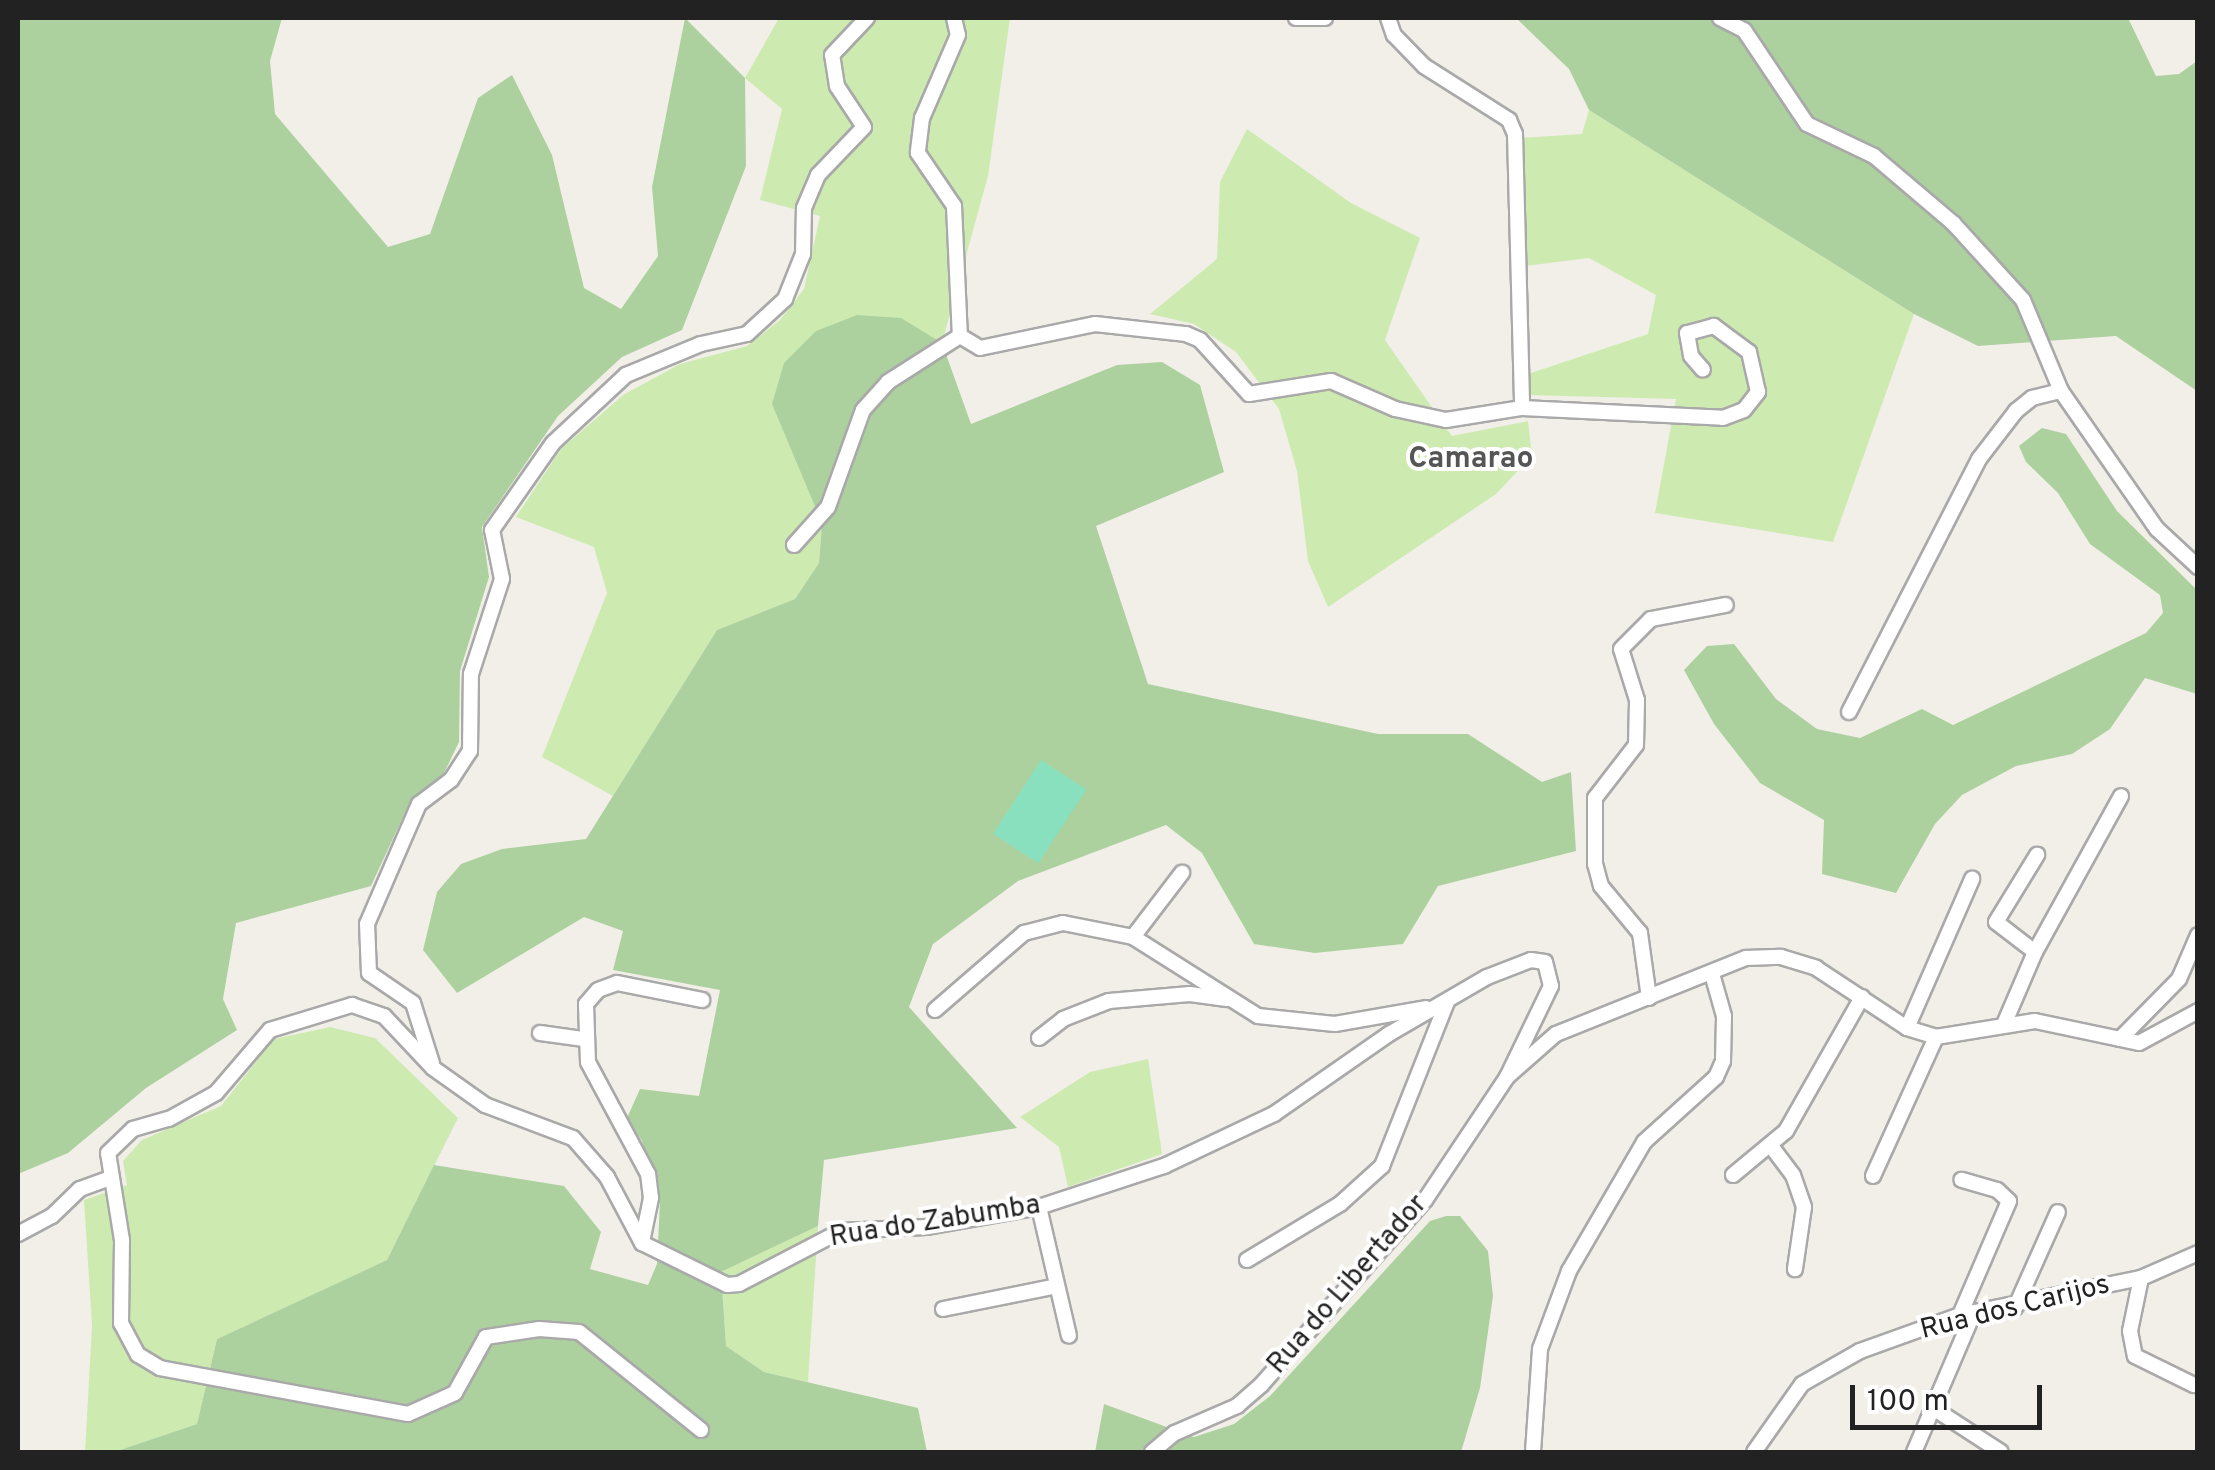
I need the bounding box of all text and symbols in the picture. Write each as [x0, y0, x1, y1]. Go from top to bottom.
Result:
district label: Camarao [1408, 442, 1534, 478]
street label: Rua do Libertador [1261, 1188, 1435, 1382]
street label: Rua do Zabumba [827, 1189, 1043, 1255]
street label: Rua dos Carijos [1917, 1268, 2113, 1348]
scale bar [1855, 1365, 2048, 1427]
text: 100 m [1867, 1384, 1949, 1421]

